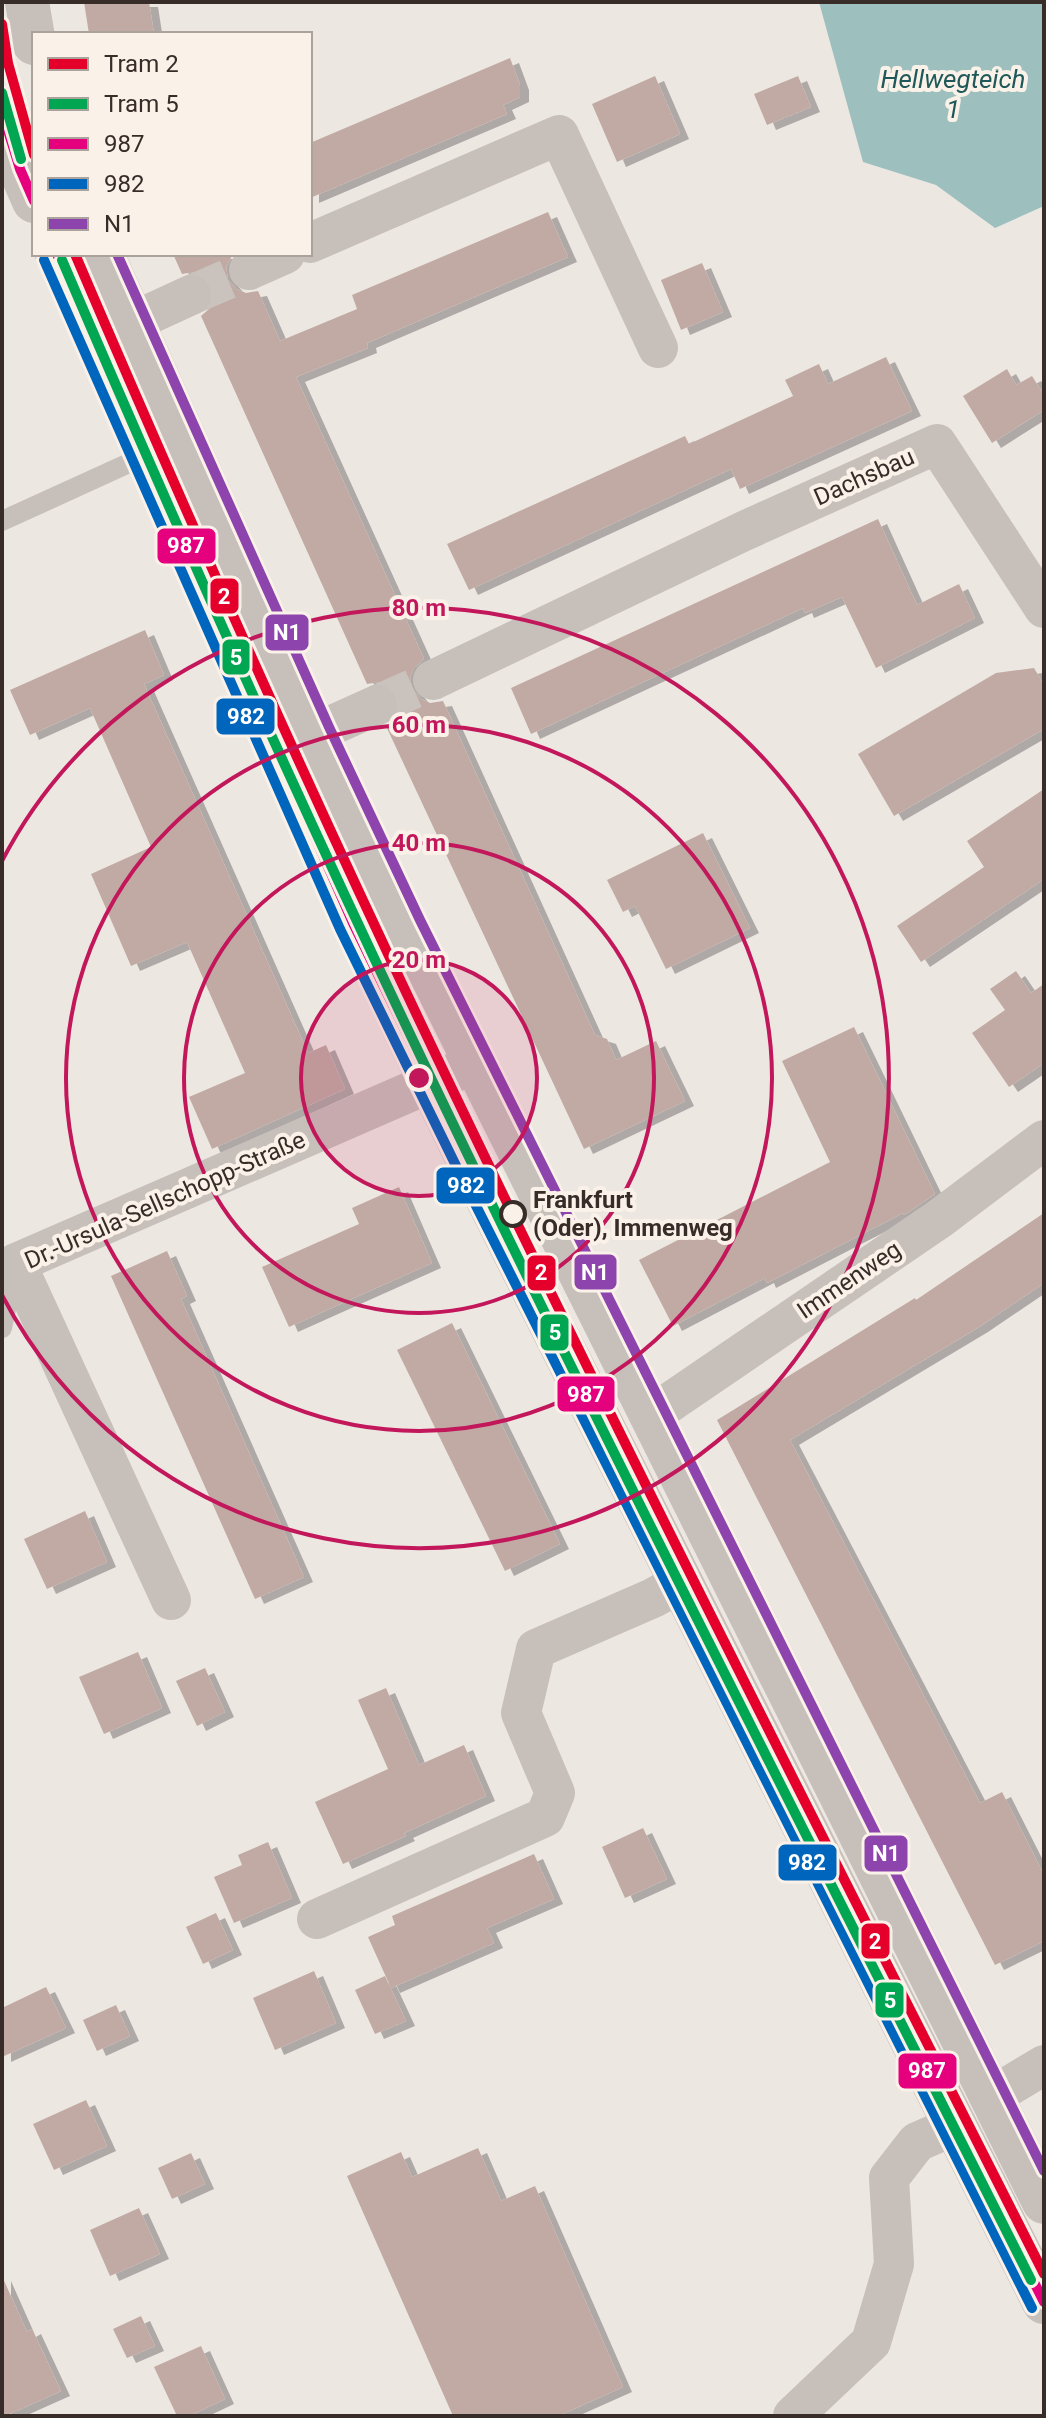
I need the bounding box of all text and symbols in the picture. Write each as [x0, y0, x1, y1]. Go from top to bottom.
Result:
legend [32, 32, 312, 256]
text: Tram 2 [104, 50, 179, 78]
water label: Hellwegteich 1 [881, 64, 1025, 124]
text: Tram 5 [104, 90, 179, 118]
text: 987 [104, 130, 144, 158]
text: 982 [104, 170, 144, 198]
text: N1 [104, 210, 135, 238]
street label: Dachsbau [810, 443, 918, 511]
line badge: 987 [156, 527, 217, 565]
text: 987 [167, 533, 205, 558]
line badge: 2 [209, 577, 240, 615]
text: 2 [218, 584, 230, 609]
text: 80 m [392, 594, 446, 622]
line badge: N1 [264, 613, 310, 652]
text: N1 [273, 620, 301, 645]
line badge: 5 [221, 638, 251, 676]
text: 5 [230, 645, 242, 670]
line badge: 982 [215, 697, 276, 736]
text: 982 [227, 704, 265, 729]
text: 60 m [392, 711, 446, 739]
text: 40 m [392, 829, 446, 857]
text: 20 m [392, 946, 446, 974]
centre of rings [405, 1064, 433, 1092]
street label: Dr.-Ursula-Sellschopp-Straße [20, 1125, 310, 1275]
line badge: 982 [435, 1166, 496, 1205]
text: 982 [447, 1173, 485, 1198]
place label: Frankfurt (Oder), Immenweg [533, 1186, 733, 1242]
marker: Frankfurt (Oder), Immenweg [500, 1201, 526, 1227]
street label: Immenweg [792, 1235, 906, 1325]
line badge: N1 [573, 1253, 618, 1291]
line badge: 2 [526, 1254, 557, 1292]
text: 2 [535, 1260, 547, 1285]
text: N1 [581, 1260, 609, 1285]
line badge: 5 [539, 1313, 570, 1352]
text: 5 [549, 1320, 561, 1345]
line badge: 987 [556, 1375, 616, 1413]
text: 987 [567, 1382, 605, 1407]
line badge: N1 [863, 1834, 909, 1873]
text: N1 [872, 1841, 900, 1866]
line badge: 982 [777, 1843, 838, 1882]
text: 982 [788, 1850, 826, 1875]
line badge: 2 [860, 1922, 891, 1960]
text: 2 [869, 1929, 881, 1954]
line badge: 5 [874, 1981, 905, 2019]
text: 5 [884, 1988, 896, 2013]
line badge: 987 [897, 2052, 958, 2090]
text: 987 [908, 2058, 946, 2083]

